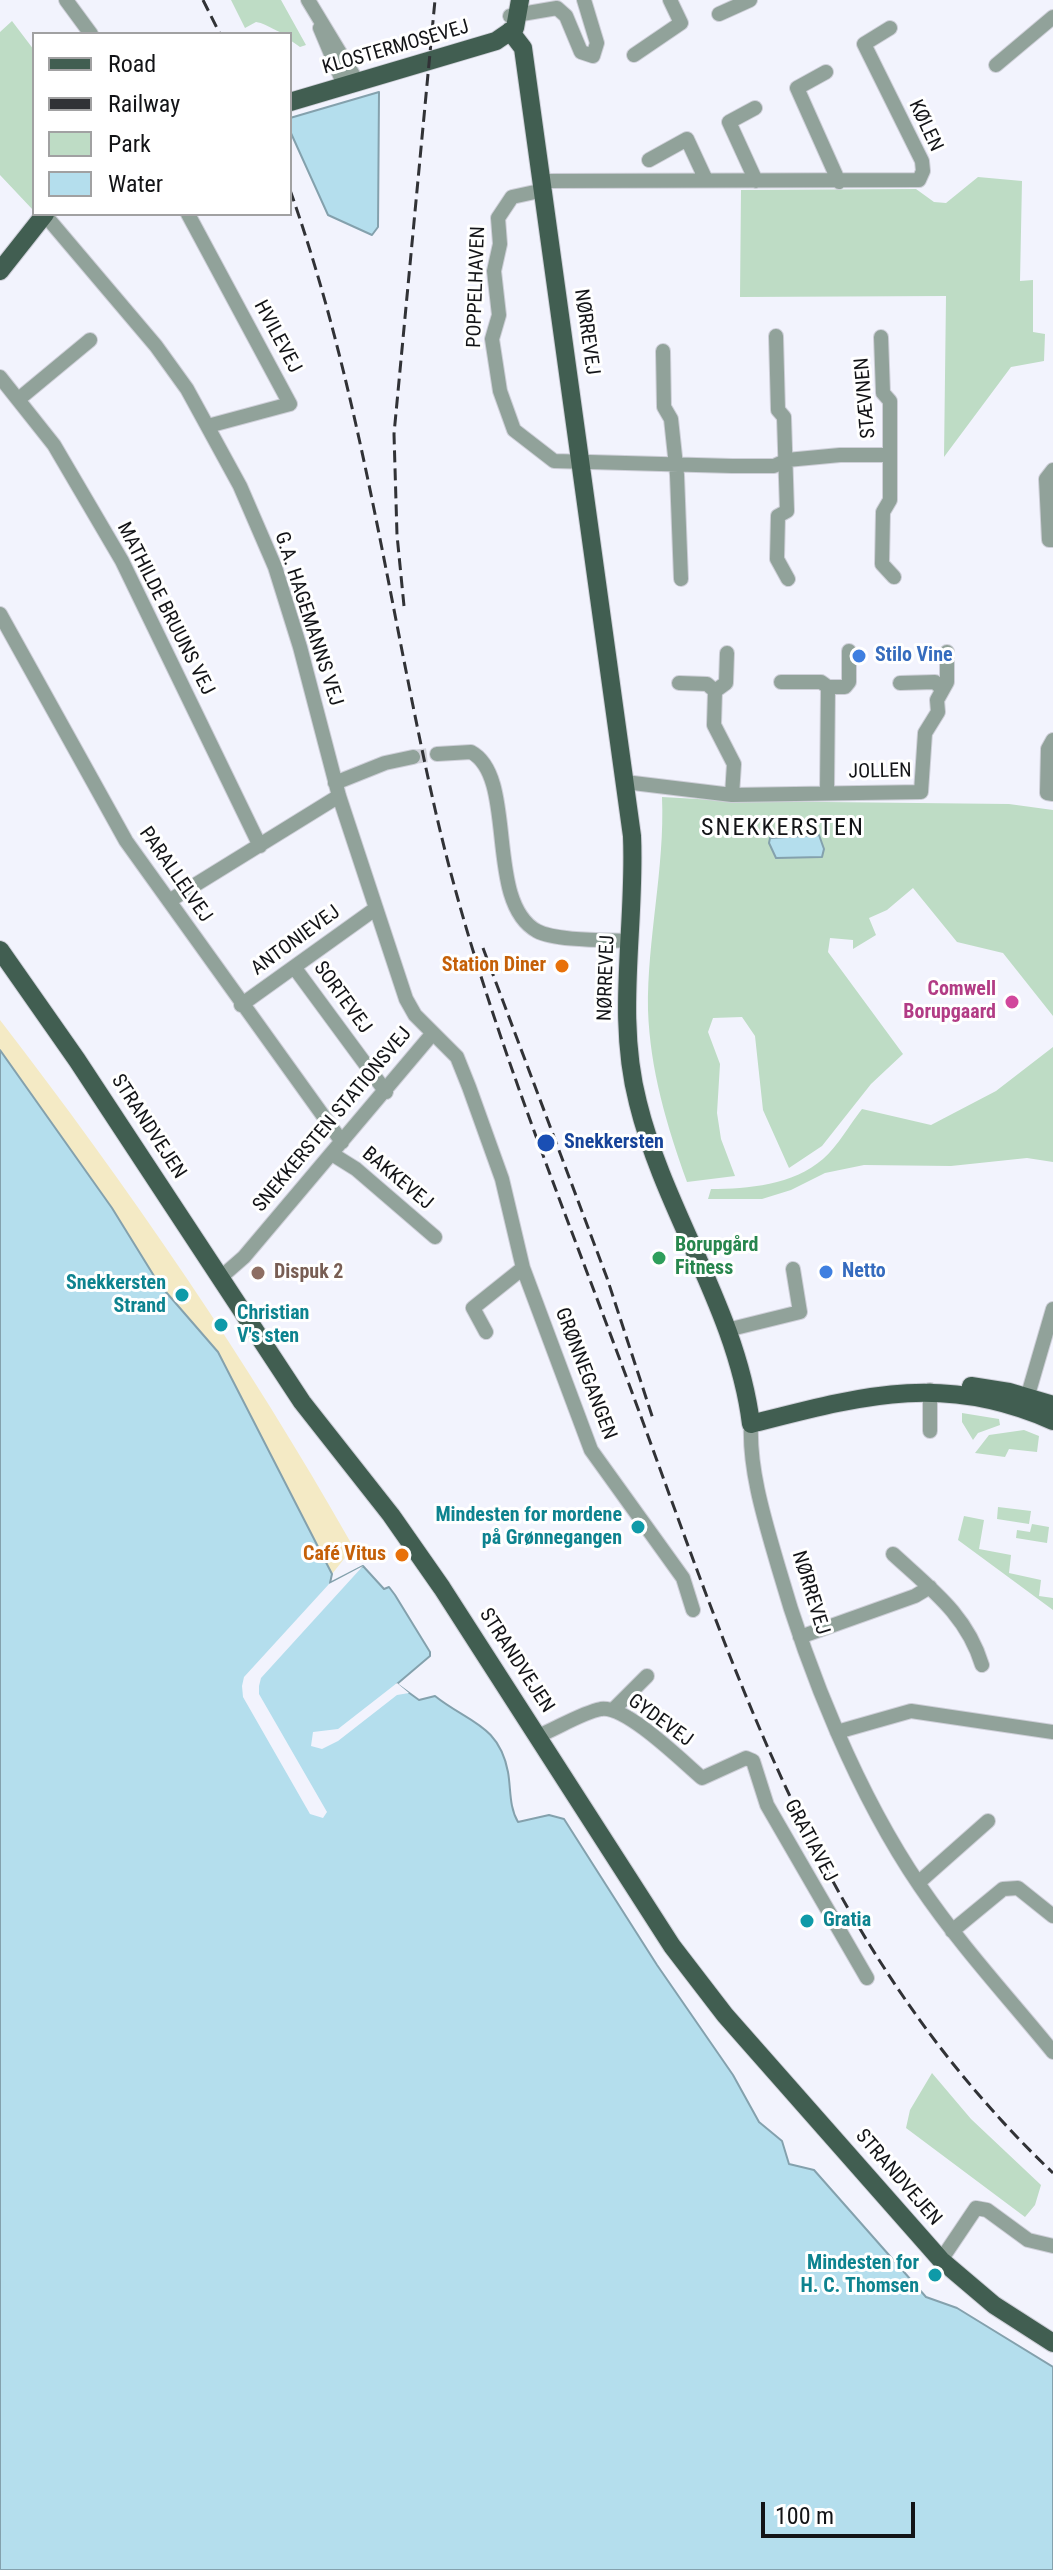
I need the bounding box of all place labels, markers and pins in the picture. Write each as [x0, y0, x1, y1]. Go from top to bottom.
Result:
place label: Stilo Vine [875, 644, 953, 668]
marker: Stilo Vine [850, 647, 868, 665]
place label: Station Diner [442, 954, 546, 978]
marker: Station Diner [553, 957, 571, 975]
place label: Comwell Borupgaard [903, 978, 996, 1025]
marker: Comwell Borupgaard [1003, 993, 1021, 1011]
place label: Snekkersten [564, 1131, 664, 1155]
marker: Snekkersten [535, 1132, 557, 1154]
place label: Borupgård Fitness [675, 1234, 758, 1281]
marker: Borupgård Fitness [650, 1249, 668, 1267]
place label: Netto [842, 1260, 886, 1284]
place label: Dispuk 2 [274, 1261, 343, 1285]
marker: Netto [817, 1263, 835, 1281]
marker: Dispuk 2 [249, 1264, 267, 1282]
place label: Snekkersten Strand [66, 1272, 166, 1319]
marker: Snekkersten Strand [173, 1286, 191, 1304]
place label: Christian V's sten [237, 1302, 309, 1349]
marker: Christian V's sten [212, 1316, 230, 1334]
place label: Mindesten for mordene på Grønnegangen [435, 1504, 622, 1551]
marker: Mindesten for mordene på Grønnegangen [629, 1518, 647, 1536]
place label: Café Vitus [303, 1543, 386, 1567]
marker: Café Vitus [393, 1546, 411, 1564]
place label: Gratia [823, 1909, 871, 1933]
marker: Gratia [798, 1912, 816, 1930]
place label: Mindesten for H. C. Thomsen [801, 2252, 919, 2299]
marker: Mindesten for H. C. Thomsen [926, 2266, 944, 2284]

